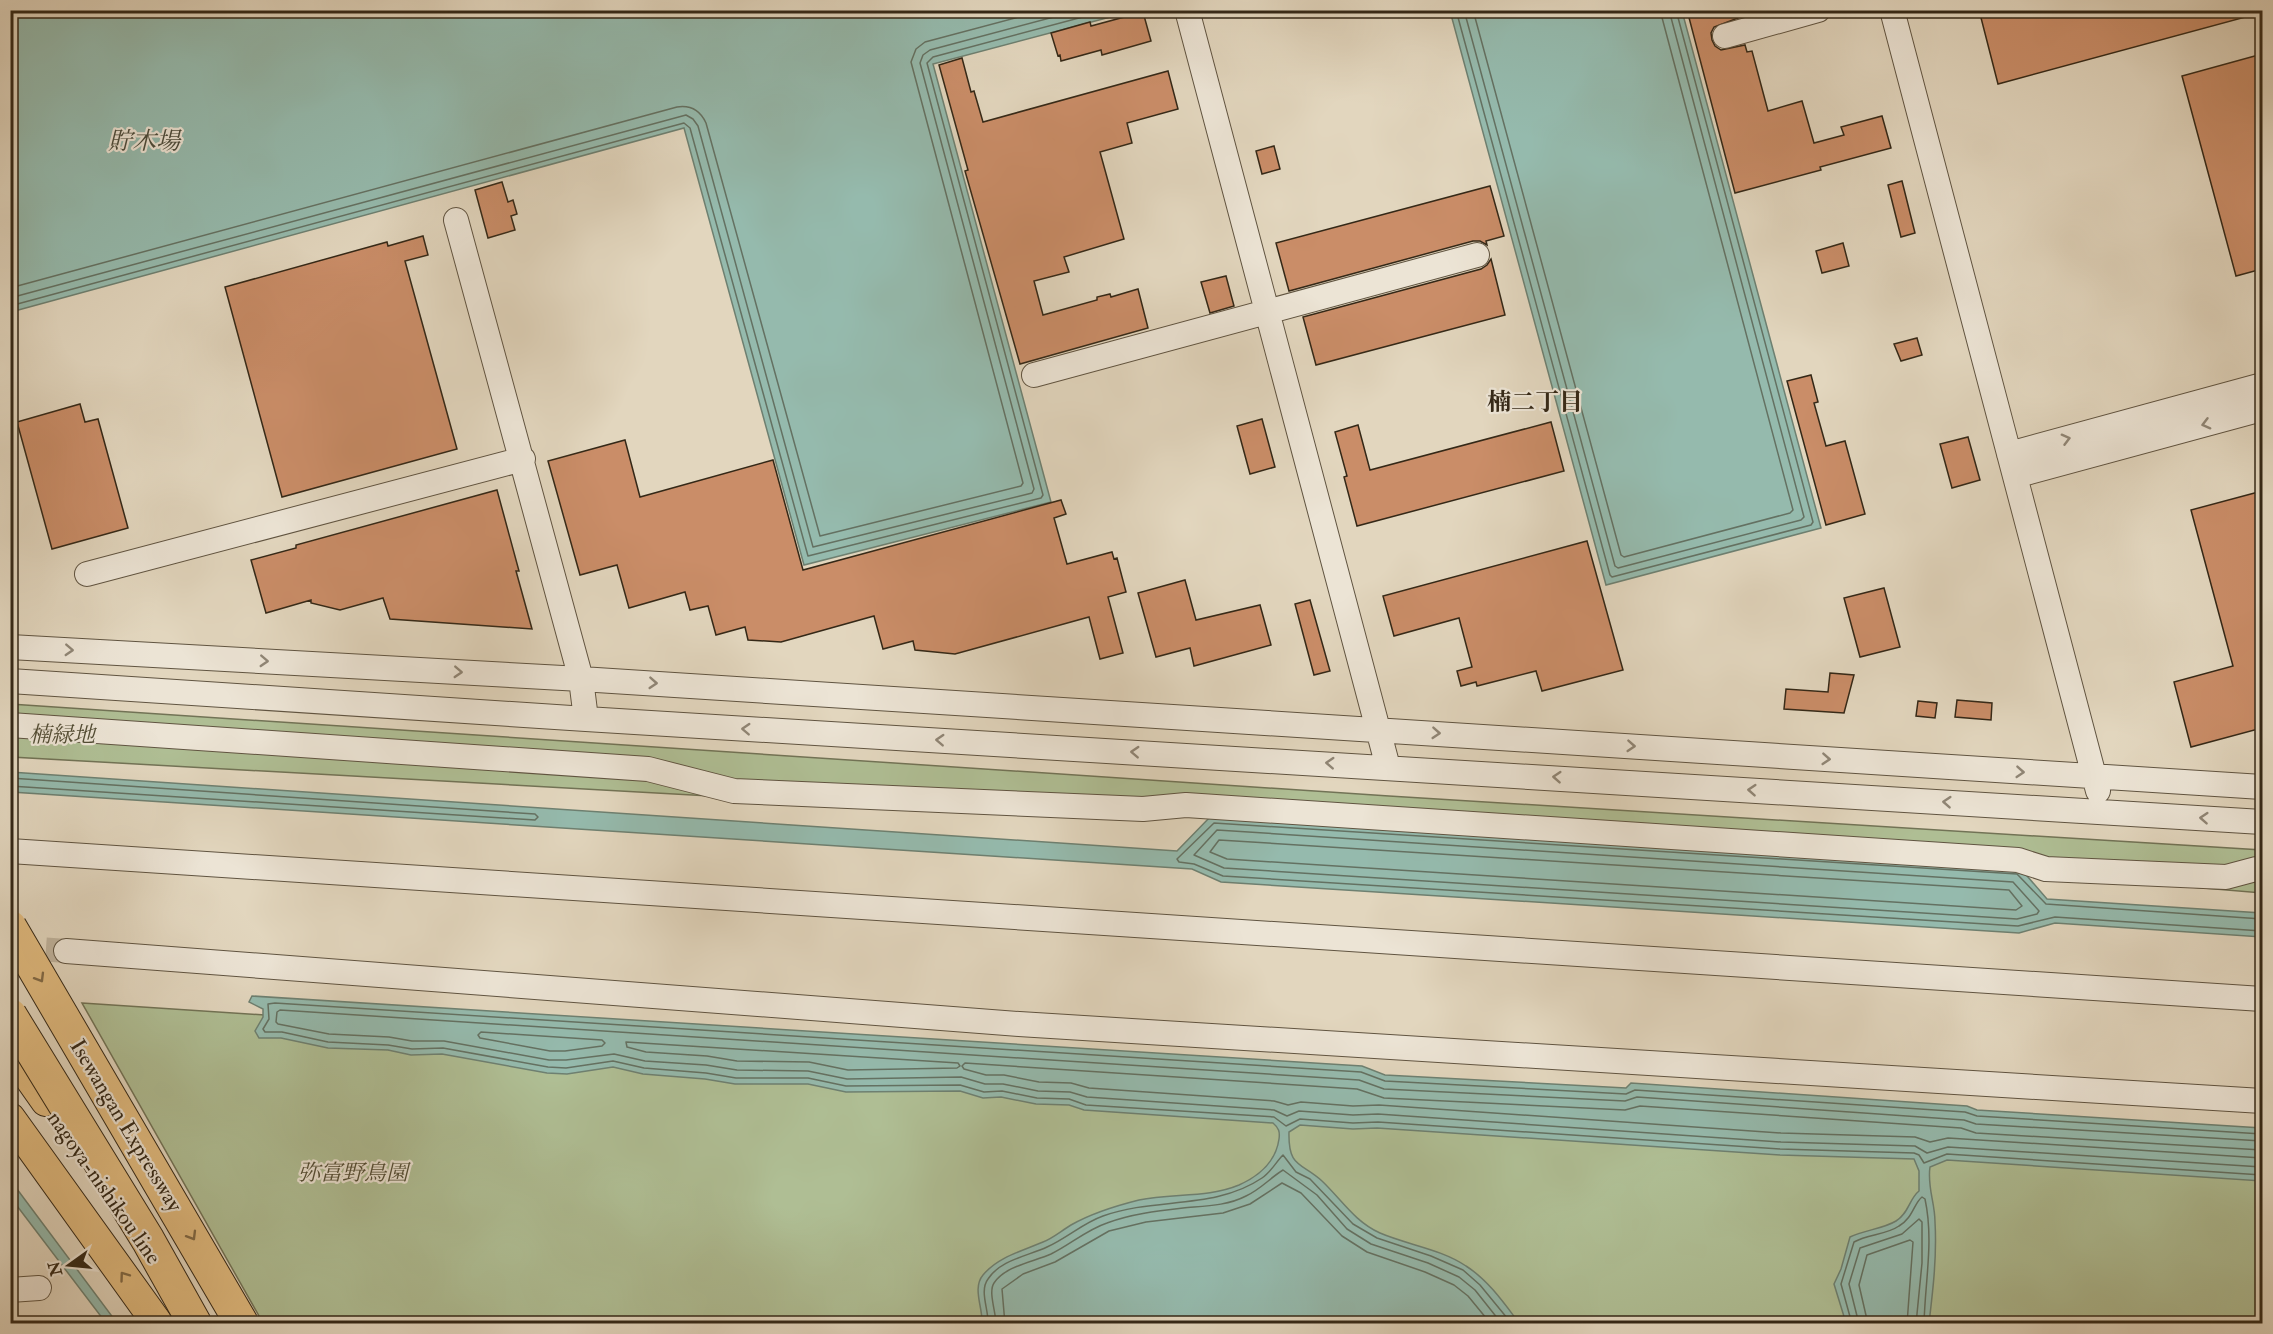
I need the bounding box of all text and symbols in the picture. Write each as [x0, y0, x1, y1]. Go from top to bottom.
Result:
water label: 貯木場 [108, 126, 182, 157]
district label: 楠二丁目 [1487, 387, 1583, 418]
one-way arrow [2201, 417, 2212, 429]
one-way arrow [2061, 433, 2071, 446]
one-way arrow [64, 643, 73, 656]
one-way arrow [259, 654, 268, 667]
one-way arrow [454, 665, 463, 678]
one-way arrow [648, 677, 657, 690]
park label: 楠緑地 [29, 721, 97, 749]
one-way arrow [741, 722, 750, 735]
one-way arrow [1432, 726, 1441, 739]
one-way arrow [936, 734, 945, 747]
one-way arrow [1626, 739, 1636, 752]
one-way arrow [1130, 745, 1139, 758]
one-way arrow [1821, 752, 1830, 765]
one-way arrow [1325, 757, 1334, 770]
one-way arrow [2016, 765, 2025, 778]
one-way arrow [1553, 771, 1562, 784]
one-way arrow [1747, 783, 1756, 796]
one-way arrow [1942, 795, 1951, 808]
one-way arrow [2200, 811, 2209, 824]
one-way arrow [33, 971, 44, 982]
street label: Isewangan Expressway [63, 1034, 189, 1218]
street label: nagoya-nishikou line [41, 1106, 167, 1270]
park label: 弥富野鳥園 [298, 1159, 411, 1187]
one-way arrow [185, 1230, 197, 1240]
north arrow [39, 1235, 99, 1295]
text: N [44, 1258, 67, 1279]
one-way arrow [120, 1272, 131, 1283]

